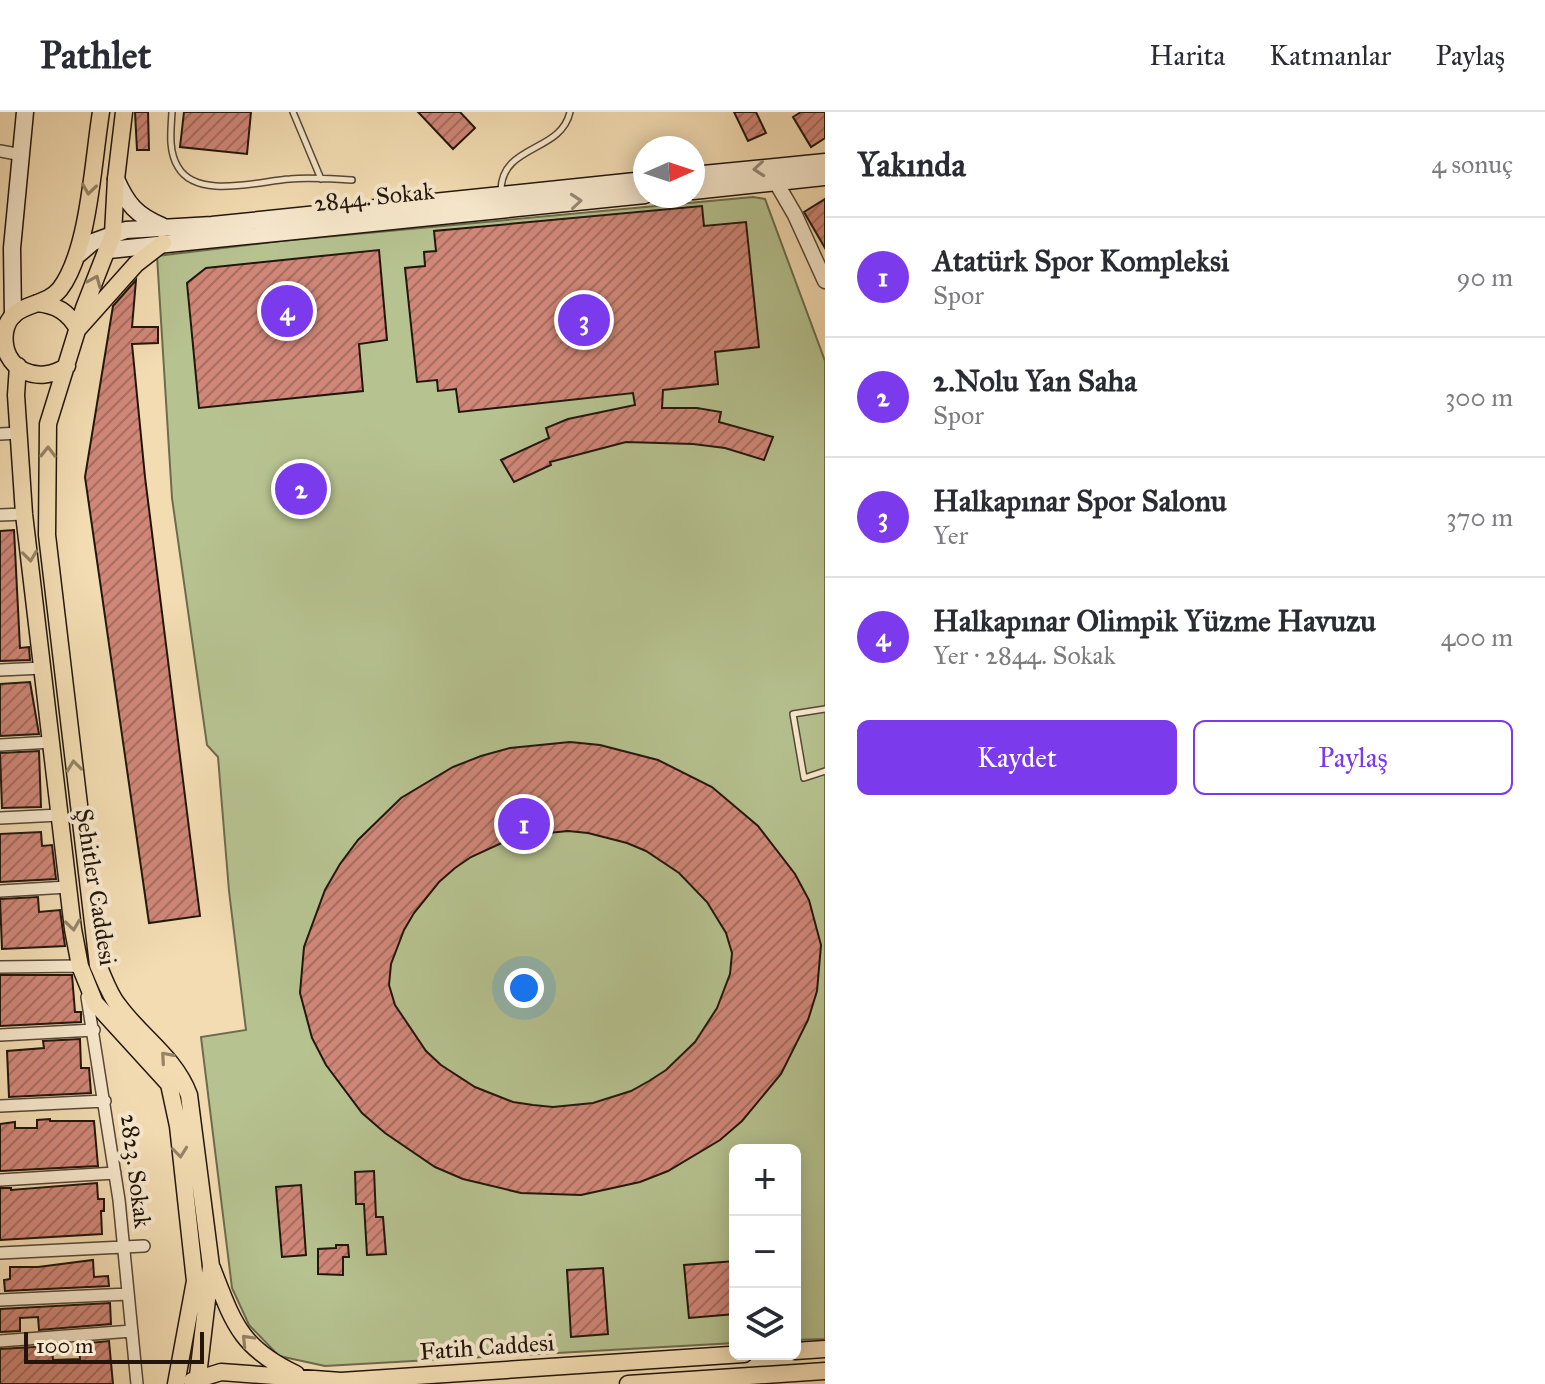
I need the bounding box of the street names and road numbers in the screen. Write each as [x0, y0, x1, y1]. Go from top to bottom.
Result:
street label: 2844. Sokak [313, 176, 436, 218]
street label: Şehitler Caddesi [69, 806, 123, 968]
street label: 2823. Sokak [114, 1112, 158, 1231]
street label: Fatih Caddesi [419, 1327, 556, 1367]

